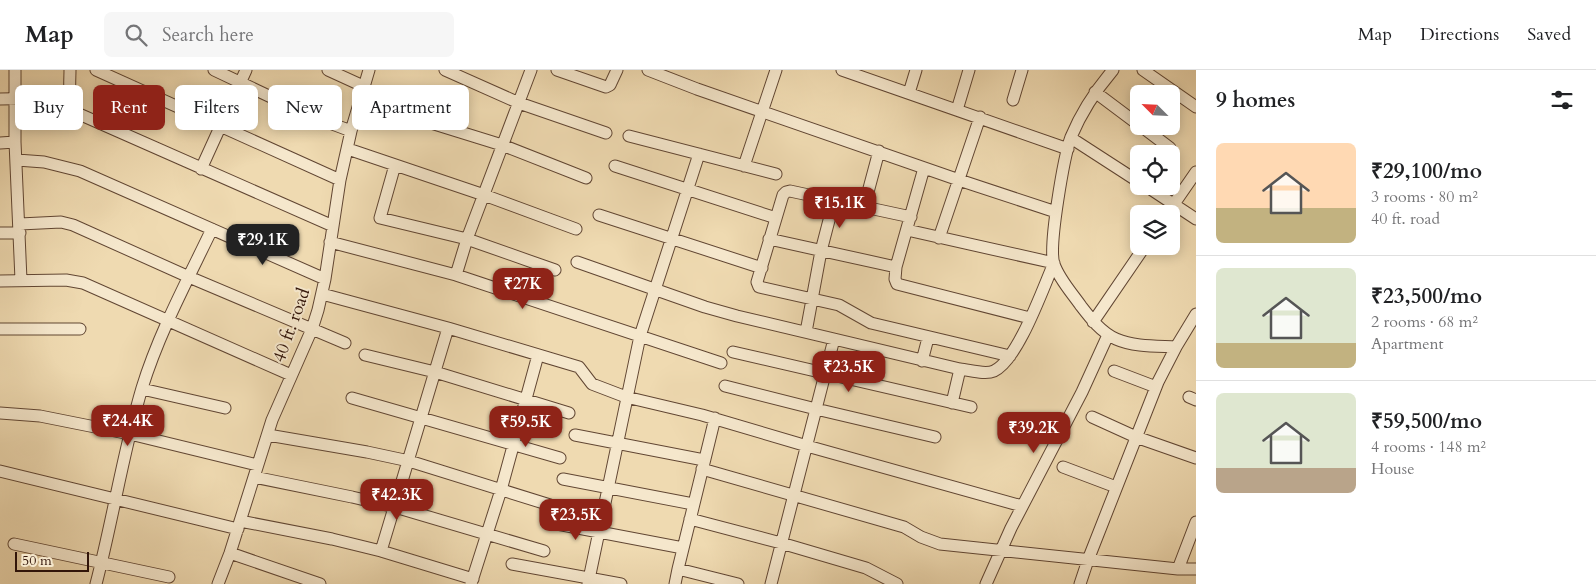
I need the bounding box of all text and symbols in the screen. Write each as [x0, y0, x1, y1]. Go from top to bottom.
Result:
search box [104, 12, 454, 57]
text: Map [25, 18, 74, 51]
icon: search [122, 21, 150, 49]
text: Search here [162, 22, 254, 48]
text: Map [1358, 22, 1392, 47]
text: Directions [1420, 22, 1499, 47]
text: Saved [1527, 22, 1571, 47]
chip: Buy [15, 85, 83, 130]
chip: Rent [93, 85, 165, 130]
chip: Filters [175, 85, 258, 130]
chip: New [268, 85, 342, 130]
chip: Apartment [352, 85, 469, 130]
north arrow [1130, 85, 1180, 135]
map controls [1130, 85, 1180, 255]
text: 9 homes [1216, 86, 1295, 115]
icon: filters [1548, 86, 1576, 114]
button: locate [1130, 145, 1180, 195]
text: ₹29,100/mo [1371, 157, 1482, 186]
icon: home [1256, 163, 1316, 223]
pin: ₹15.1K [799, 186, 881, 229]
text: 3 rooms · 80 m² [1371, 186, 1478, 208]
text: ₹15.1K [814, 192, 866, 214]
button: layers [1130, 205, 1180, 255]
text: 40 ft. road [1371, 208, 1440, 230]
pin: ₹29.1K [222, 224, 304, 266]
text: ₹29.1K [237, 229, 289, 251]
pin: ₹27K [493, 268, 553, 310]
text: ₹27K [504, 273, 542, 295]
text: ₹23,500/mo [1371, 282, 1482, 311]
street label: 40 ft. road [266, 284, 317, 366]
icon: home [1256, 288, 1316, 348]
text: 2 rooms · 68 m² [1371, 311, 1478, 333]
text: Apartment [1371, 333, 1444, 355]
pin: ₹23.5K [808, 350, 890, 393]
text: ₹23.5K [823, 356, 875, 378]
pin: ₹24.4K [87, 404, 169, 447]
pin: ₹59.5K [485, 406, 567, 448]
text: ₹59,500/mo [1371, 407, 1482, 436]
text: ₹24.4K [102, 410, 154, 432]
text: ₹59.5K [500, 411, 552, 433]
pin: ₹39.2K [993, 412, 1075, 454]
icon: home [1256, 413, 1316, 473]
text: ₹39.2K [1008, 417, 1060, 439]
text: 4 rooms · 148 m² [1371, 436, 1486, 458]
text: House [1371, 458, 1414, 480]
pin: ₹42.3K [356, 478, 438, 521]
text: ₹42.3K [371, 484, 423, 506]
pin: ₹23.5K [535, 498, 617, 541]
text: ₹23.5K [550, 504, 602, 526]
scale bar [15, 549, 89, 572]
text: 50 m [22, 551, 52, 570]

